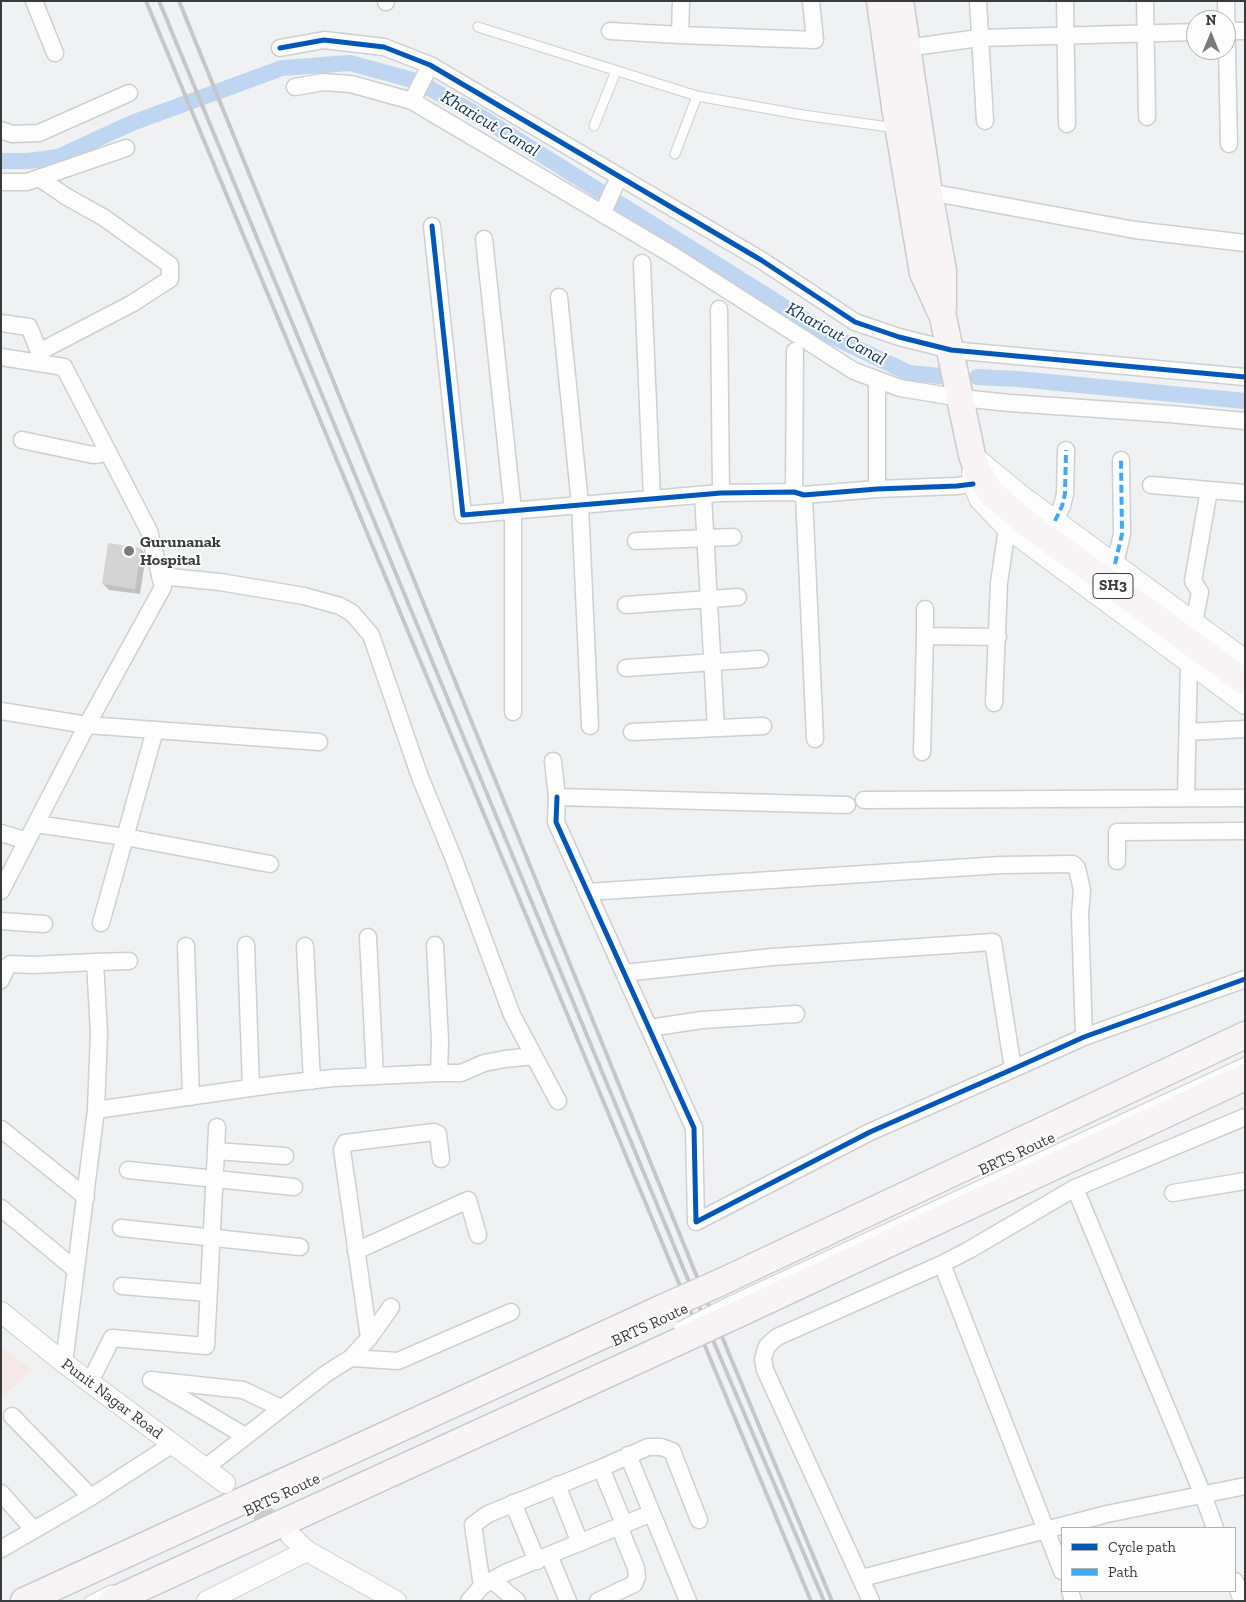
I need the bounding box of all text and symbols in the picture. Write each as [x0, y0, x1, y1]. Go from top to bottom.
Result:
north arrow [1186, 10, 1236, 60]
text: N [1206, 12, 1216, 29]
water label: Kharicut Canal [437, 86, 543, 162]
water label: Kharicut Canal [782, 298, 890, 370]
place label: Gurunanak Hospital [140, 532, 221, 570]
marker: Gurunanak Hospital [122, 544, 136, 558]
road number: SH3 [1093, 574, 1133, 598]
street label: BRTS Route [976, 1128, 1058, 1180]
street label: BRTS Route [609, 1299, 691, 1351]
street label: Punit Nagar Road [58, 1355, 166, 1443]
street label: BRTS Route [241, 1469, 323, 1521]
legend [1061, 1527, 1236, 1592]
text: Cycle path [1108, 1538, 1176, 1556]
text: Path [1108, 1563, 1138, 1581]

